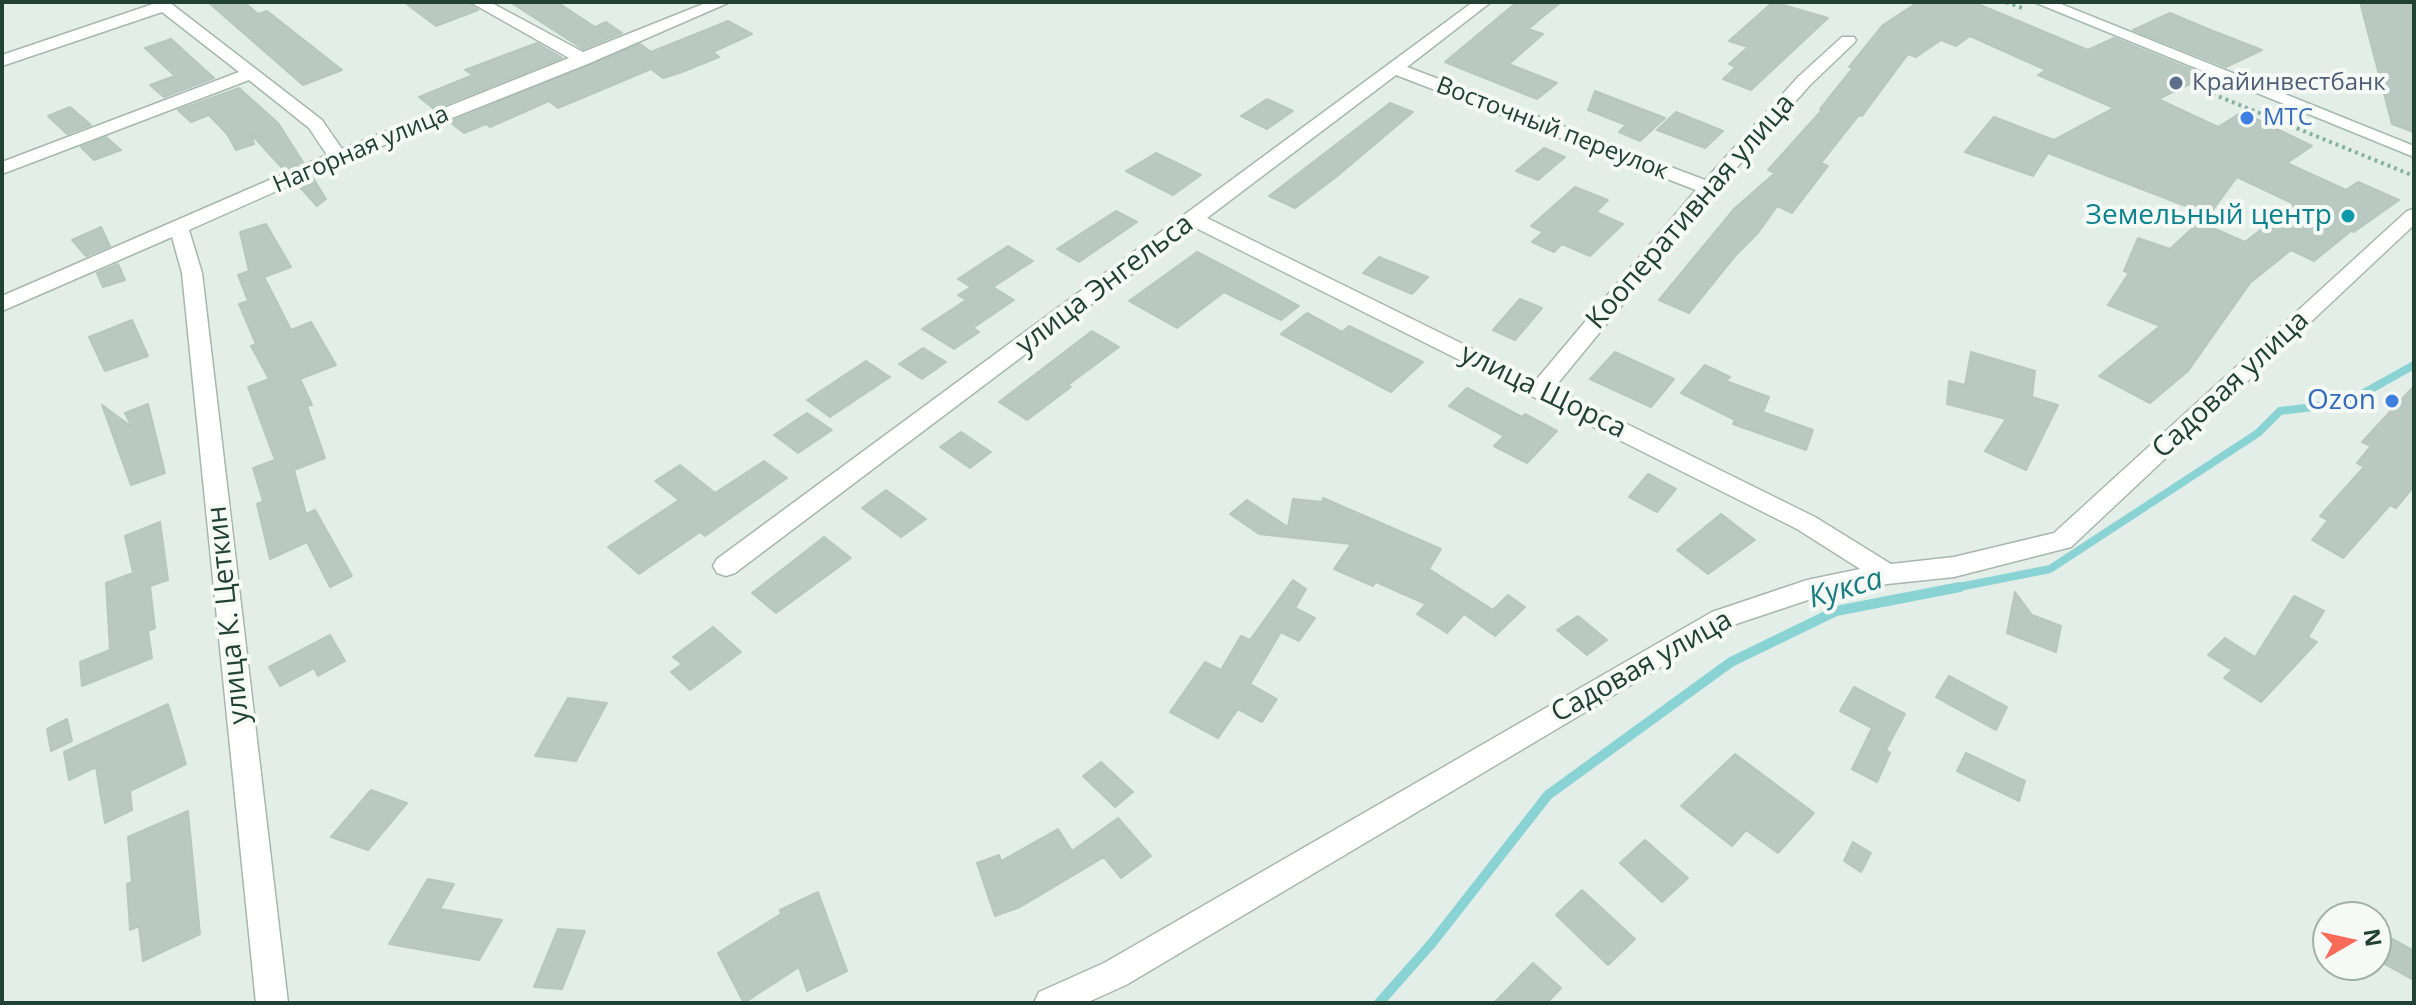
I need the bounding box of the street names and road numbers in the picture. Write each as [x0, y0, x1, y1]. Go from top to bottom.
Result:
street label: Восточный переулок [1432, 71, 1672, 187]
street label: Кооперативная улица [1580, 88, 1802, 336]
street label: Нагорная улица [269, 100, 453, 200]
street label: улица Энгельса [1010, 208, 1200, 362]
street label: Садовая улица [2146, 304, 2316, 466]
street label: улица Щорса [1455, 337, 1631, 447]
street label: улица К. Цеткин [201, 504, 257, 726]
street label: Садовая улица [1546, 603, 1738, 731]

